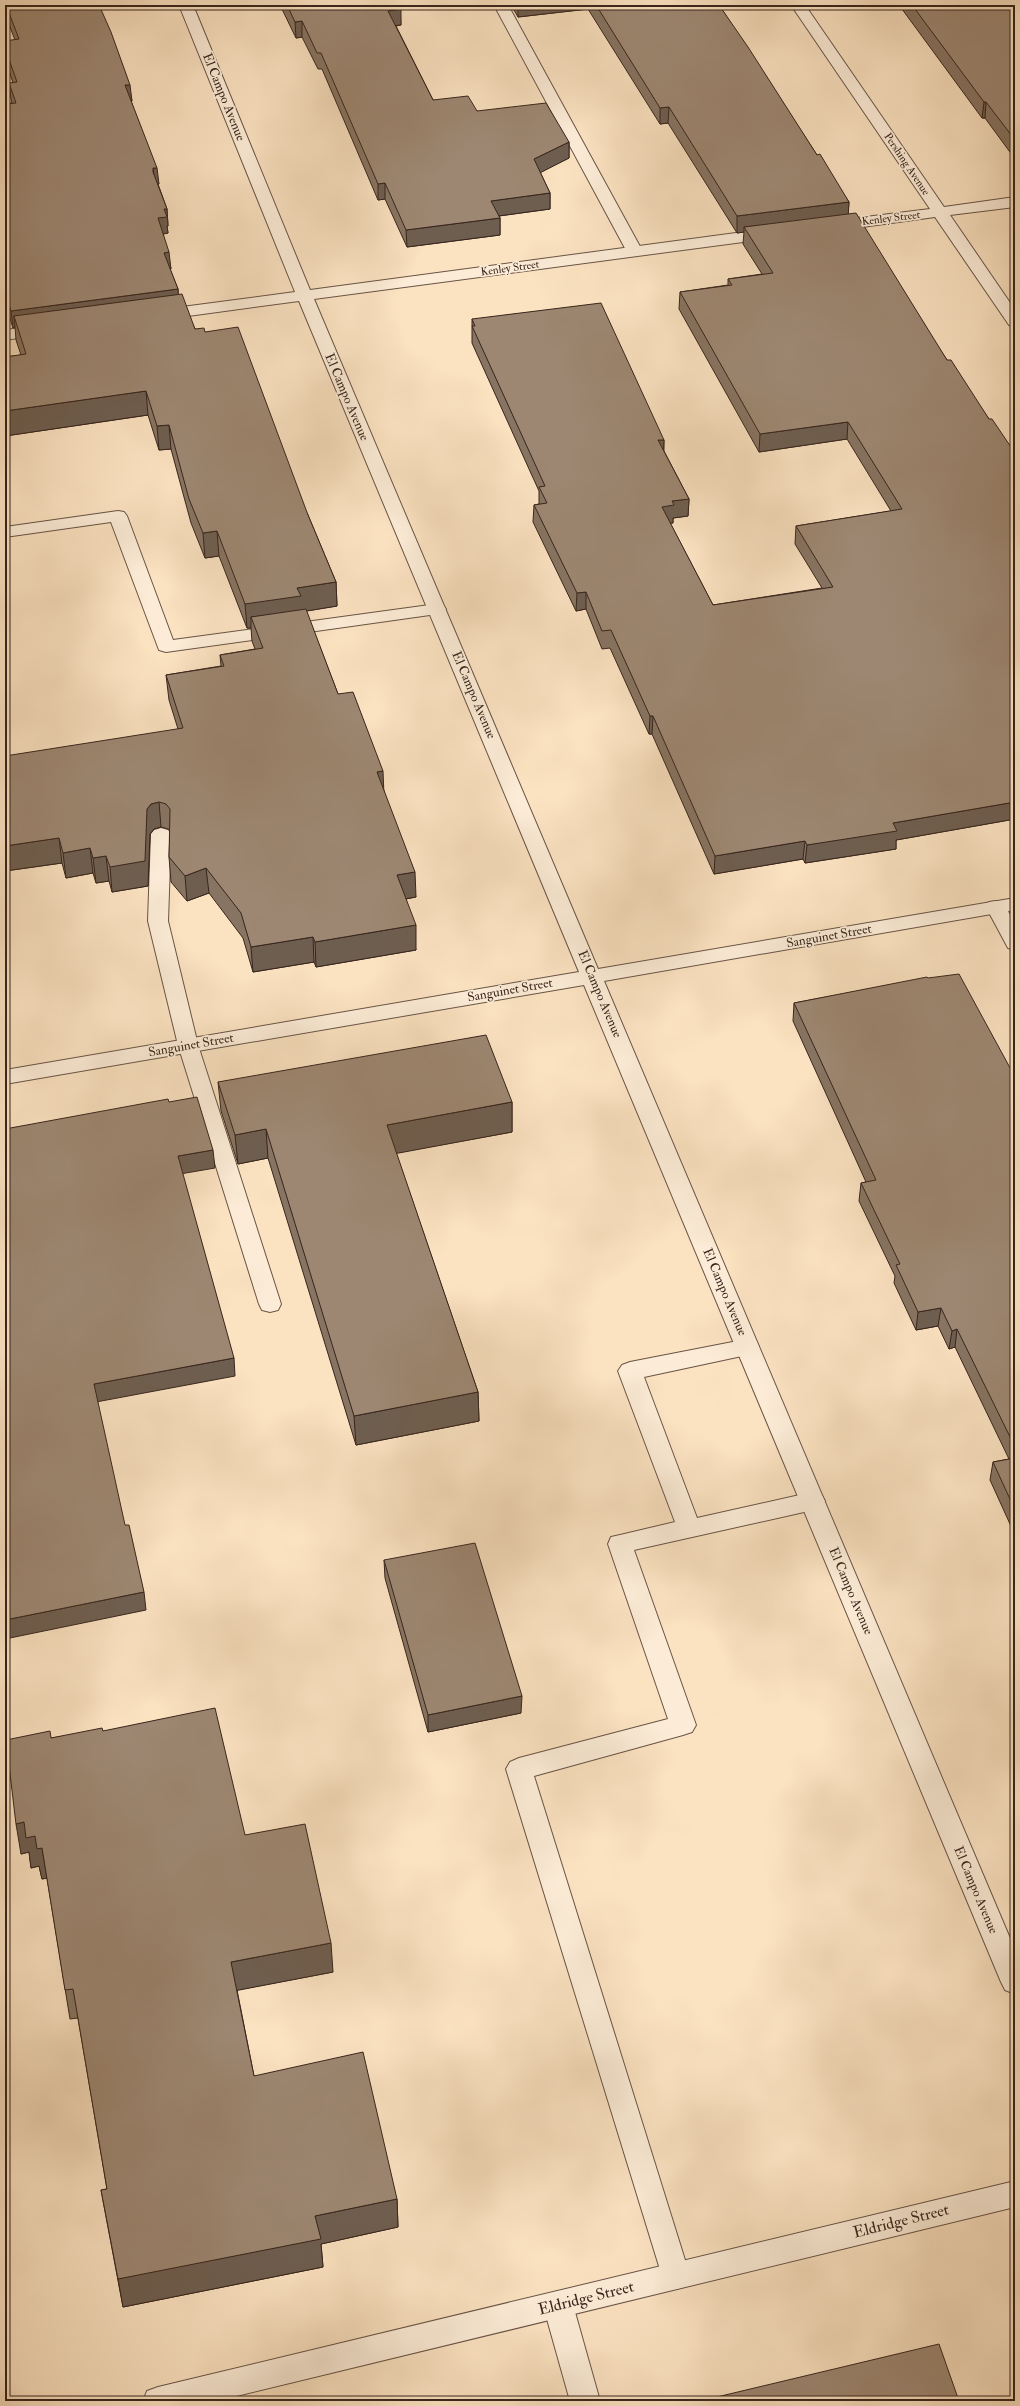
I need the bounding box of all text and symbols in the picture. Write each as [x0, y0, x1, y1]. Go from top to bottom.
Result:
street label: El Campo Avenue [198, 51, 249, 144]
street label: Pershing Avenue [881, 130, 933, 198]
street label: Kenley Street [861, 208, 922, 229]
street label: Kenley Street [480, 257, 541, 280]
street label: El Campo Avenue [320, 351, 373, 444]
street label: El Campo Avenue [447, 649, 500, 742]
street label: Sanguinet Street [785, 921, 873, 951]
street label: El Campo Avenue [573, 948, 626, 1041]
street label: Sanguinet Street [466, 975, 554, 1005]
street label: Sanguinet Street [147, 1030, 235, 1060]
street label: El Campo Avenue [698, 1246, 751, 1339]
street label: El Campo Avenue [824, 1545, 877, 1638]
street label: El Campo Avenue [949, 1844, 1002, 1937]
street label: Eldridge Street [851, 2199, 951, 2243]
street label: Eldridge Street [536, 2276, 636, 2320]

